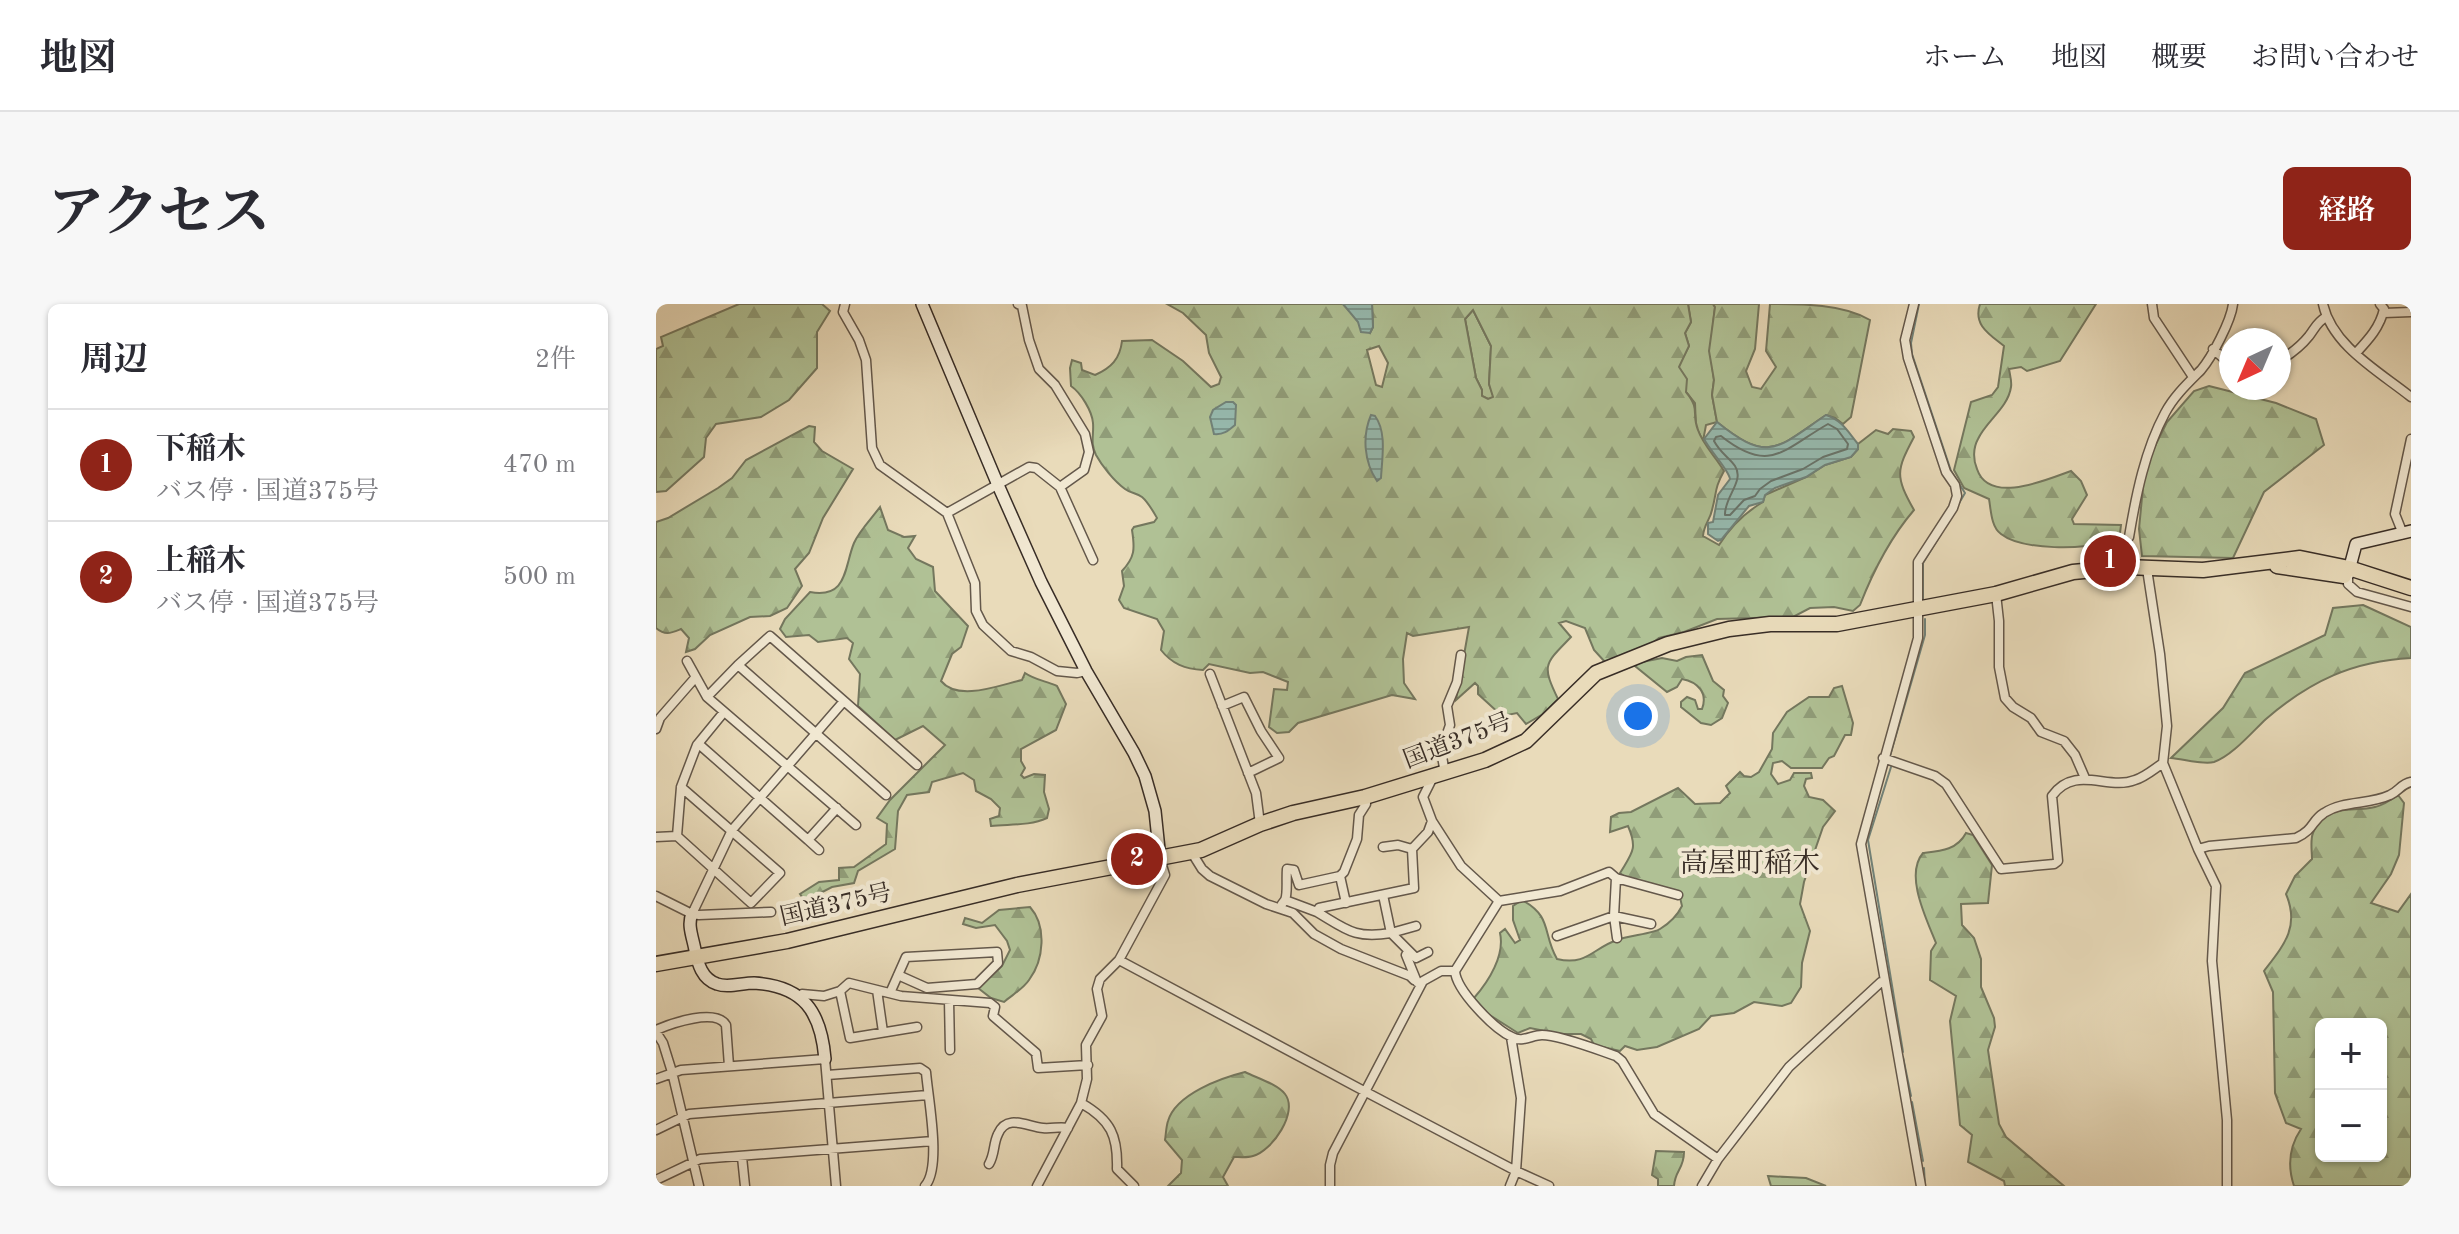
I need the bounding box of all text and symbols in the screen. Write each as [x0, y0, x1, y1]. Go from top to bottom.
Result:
text: 地図 [40, 41, 116, 79]
text: ホーム [1923, 45, 2007, 73]
text: 地図 [2051, 45, 2107, 73]
text: 概要 [2151, 45, 2207, 73]
text: お問い合わせ [2251, 45, 2419, 73]
button: 経路 [2283, 167, 2411, 250]
text: アクセス [48, 187, 270, 243]
north arrow [2219, 328, 2291, 400]
text: 周辺 [80, 344, 148, 378]
text: 2件 [535, 347, 576, 373]
text: 下稲木 [156, 435, 246, 465]
text: 1 [98, 452, 114, 478]
text: 470 m [503, 452, 576, 478]
text: バス停 · 国道375号 [156, 479, 379, 505]
pin: 1 [2084, 531, 2136, 591]
text: 上稲木 [156, 547, 246, 577]
text: 2 [98, 564, 114, 590]
text: 500 m [503, 564, 576, 590]
text: バス停 · 国道375号 [156, 591, 379, 617]
your location [1618, 696, 1658, 736]
street label: 国道375号 [1400, 708, 1515, 774]
pin: 2 [1111, 829, 1163, 889]
district label: 高屋町稲木 [1680, 848, 1820, 879]
street label: 国道375号 [777, 879, 894, 930]
map controls [2315, 1018, 2387, 1162]
button: + [2315, 1018, 2387, 1090]
button: − [2315, 1090, 2387, 1162]

